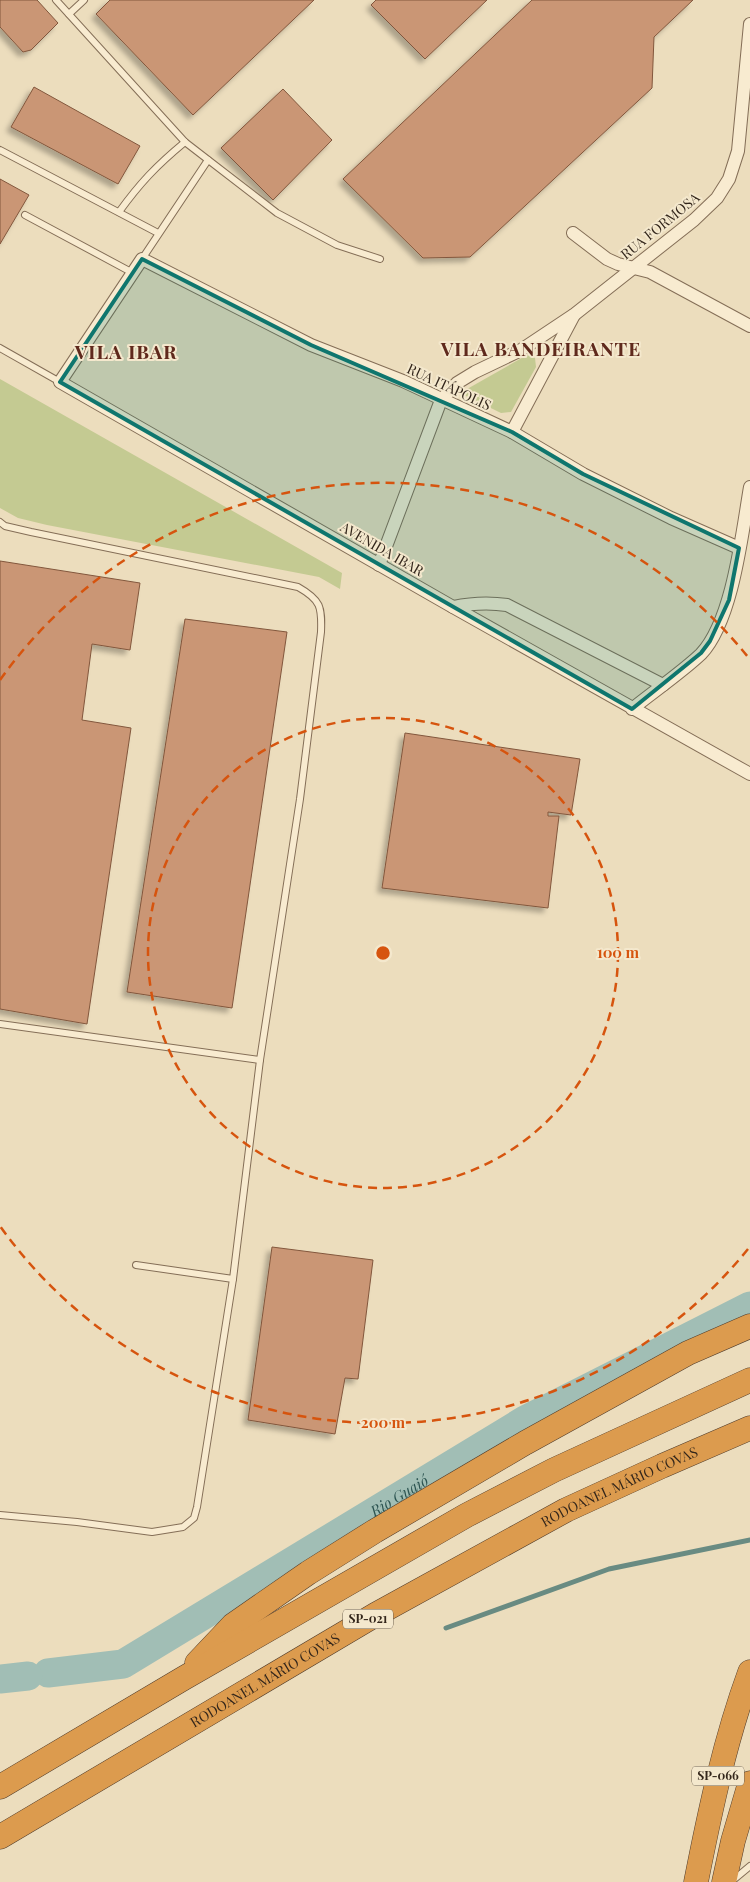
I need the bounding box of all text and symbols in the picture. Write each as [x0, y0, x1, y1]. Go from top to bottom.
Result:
street label: RUA FORMOSA [616, 188, 703, 263]
district label: VILA BANDEIRANTE [440, 335, 641, 361]
district label: VILA IBAR [74, 338, 177, 364]
street label: RUA ITÁPOLIS [404, 359, 494, 414]
street label: AVENIDA IBAR [336, 517, 428, 581]
text: 100 m [597, 942, 640, 962]
centre of rings [374, 944, 392, 962]
text: 200 m [361, 1412, 406, 1432]
street label: RODOANEL MÁRIO COVAS [537, 1442, 701, 1531]
water label: Rio Guaió [365, 1470, 432, 1521]
road number: SP-021 [343, 1610, 393, 1628]
street label: RODOANEL MÁRIO COVAS [186, 1628, 343, 1731]
road number: SP-066 [692, 1766, 744, 1785]

